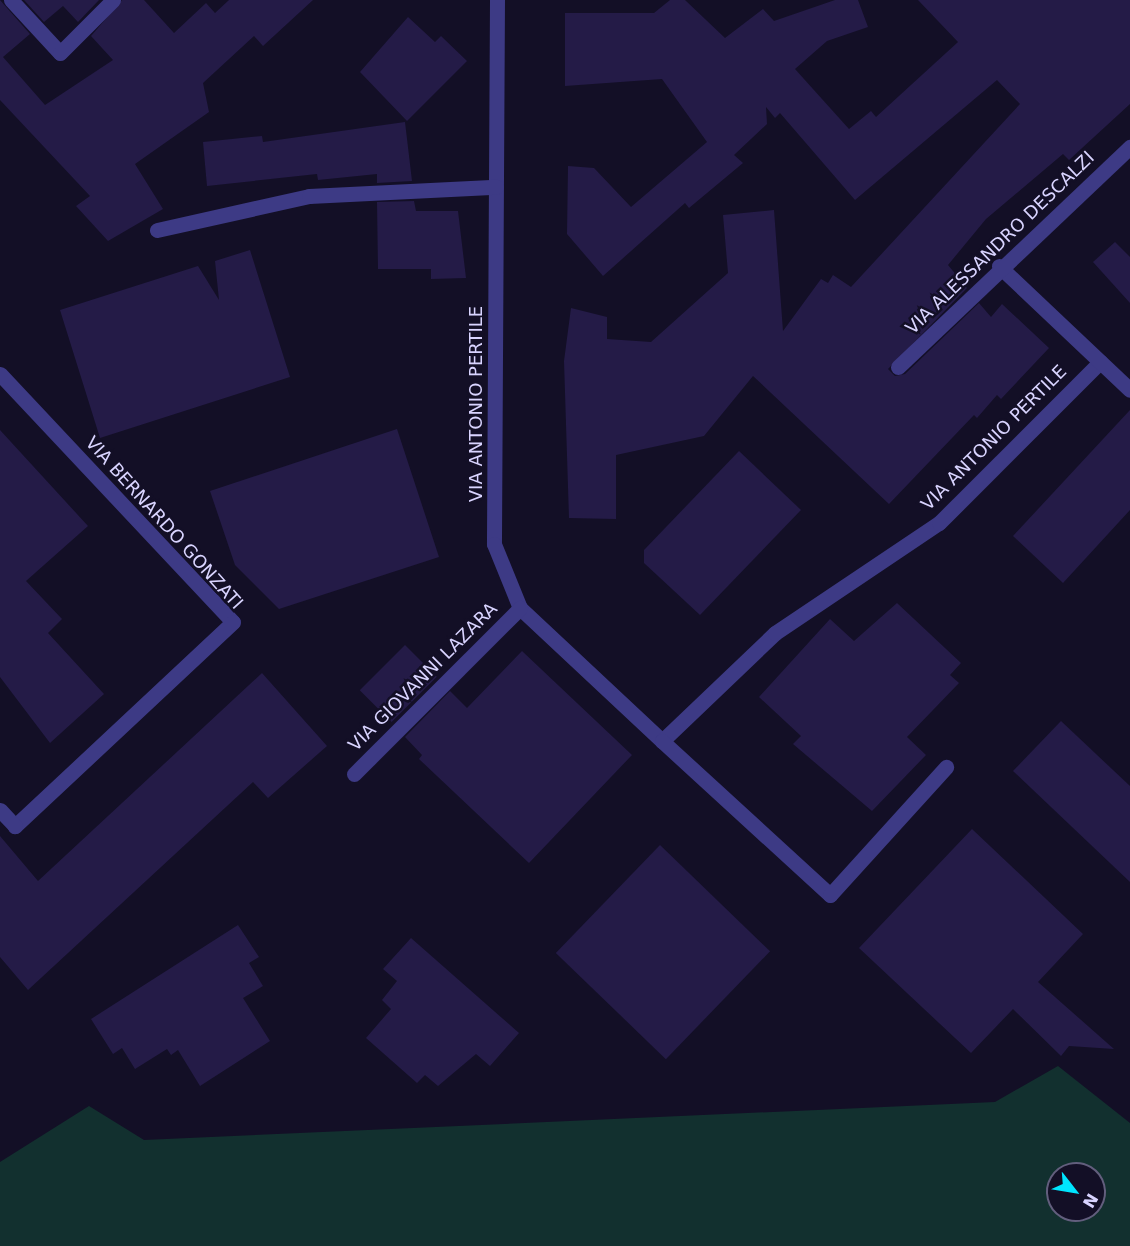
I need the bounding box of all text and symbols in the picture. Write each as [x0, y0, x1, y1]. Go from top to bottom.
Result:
street label: VIA ALESSANDRO DESCALZI [901, 147, 1099, 339]
street label: VIA ANTONIO PERTILE [465, 306, 487, 502]
street label: VIA ANTONIO PERTILE [917, 361, 1071, 515]
street label: VIA BERNARDO GONZATI [81, 432, 247, 614]
street label: VIA GIOVANNI LAZARA [344, 598, 502, 756]
north arrow [1046, 1162, 1106, 1222]
text: N [1079, 1190, 1102, 1211]

